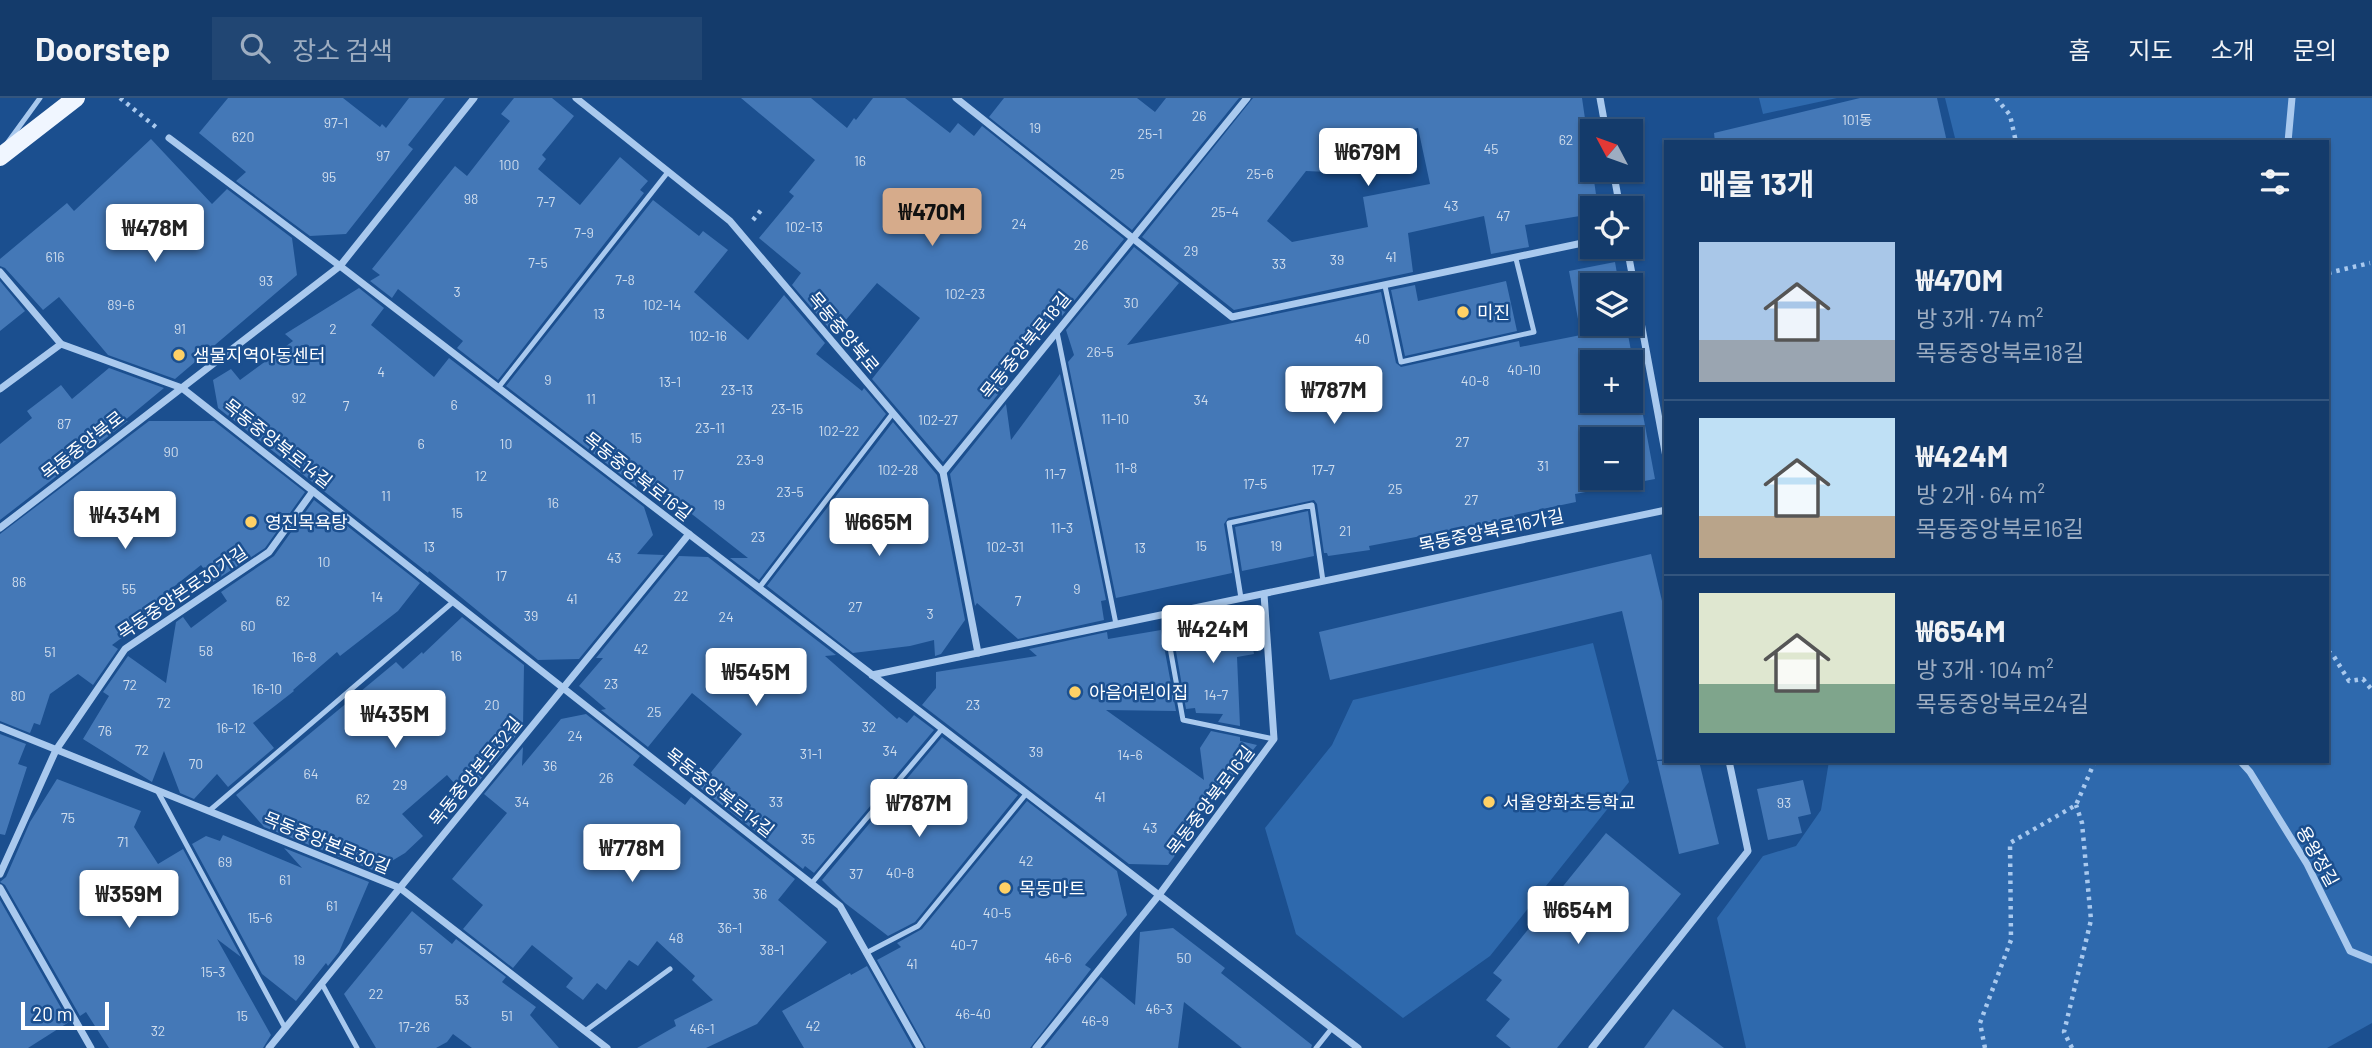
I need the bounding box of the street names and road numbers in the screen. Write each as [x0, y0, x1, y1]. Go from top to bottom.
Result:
street label: 목동중앙북로 [804, 287, 884, 377]
street label: 목동중앙북로18길 [975, 287, 1075, 403]
street label: 목동중앙북로14길 [219, 394, 337, 492]
street label: 목동중앙북로 [36, 406, 128, 484]
street label: 목동중앙북로16길 [579, 427, 697, 525]
street label: 목동중앙북로16가길 [1416, 504, 1566, 556]
street label: 목동중앙본로30가길 [113, 540, 251, 644]
street label: 목동중앙본로32길 [424, 712, 526, 830]
street label: 목동중앙북로16길 [1162, 741, 1258, 859]
street label: 목동중앙북로14길 [661, 743, 779, 841]
street label: 목동중앙본로30길 [260, 806, 394, 878]
street label: 용왕정길 [2292, 822, 2344, 890]

